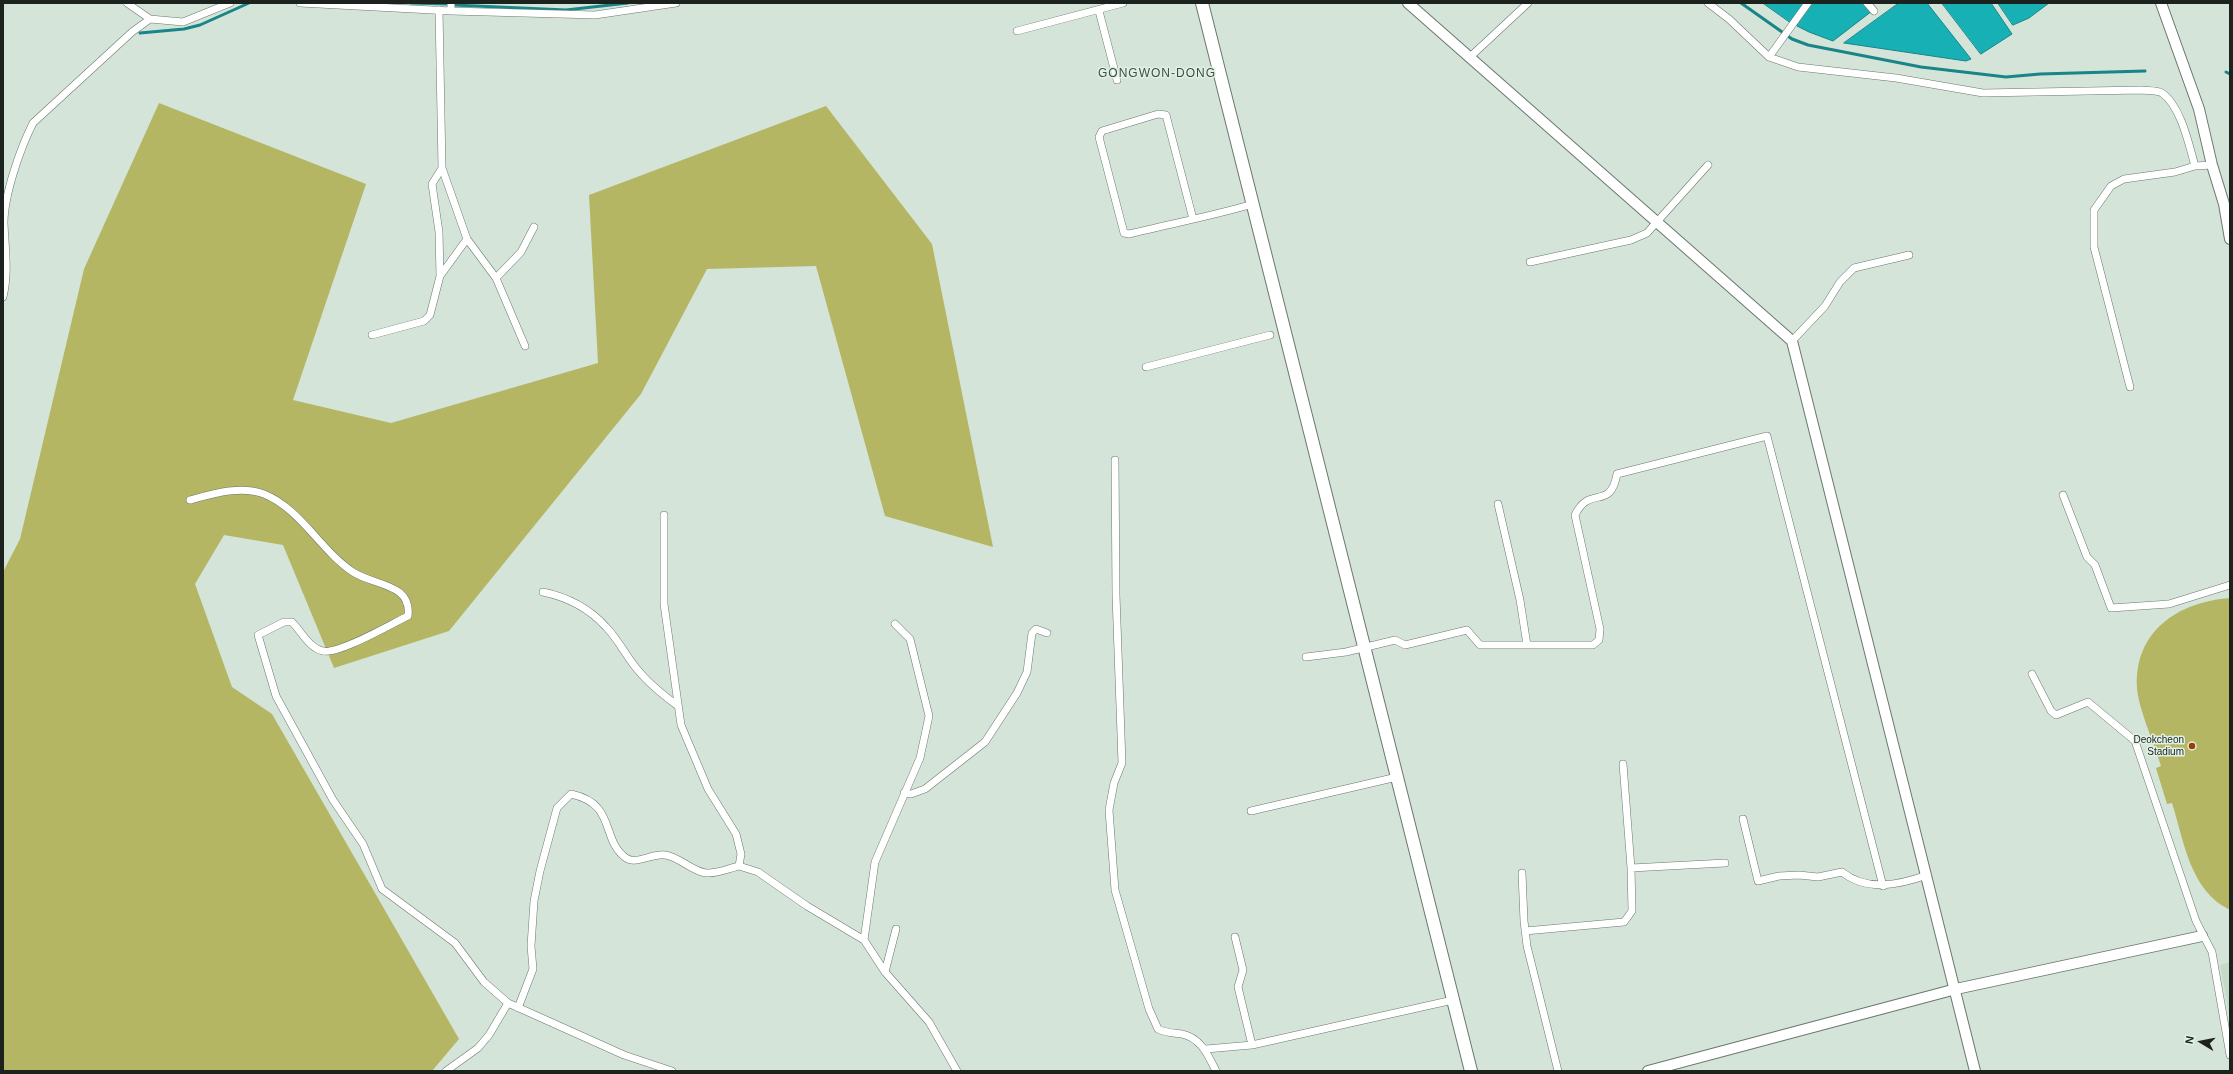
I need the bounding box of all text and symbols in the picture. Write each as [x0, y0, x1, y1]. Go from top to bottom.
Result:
district label: GONGWON-DONG [1098, 67, 1216, 81]
place label: Deokcheon Stadium [2133, 734, 2184, 758]
marker: Deokcheon Stadium [2187, 741, 2197, 751]
north arrow [2181, 1022, 2221, 1062]
text: N [2183, 1035, 2196, 1045]

